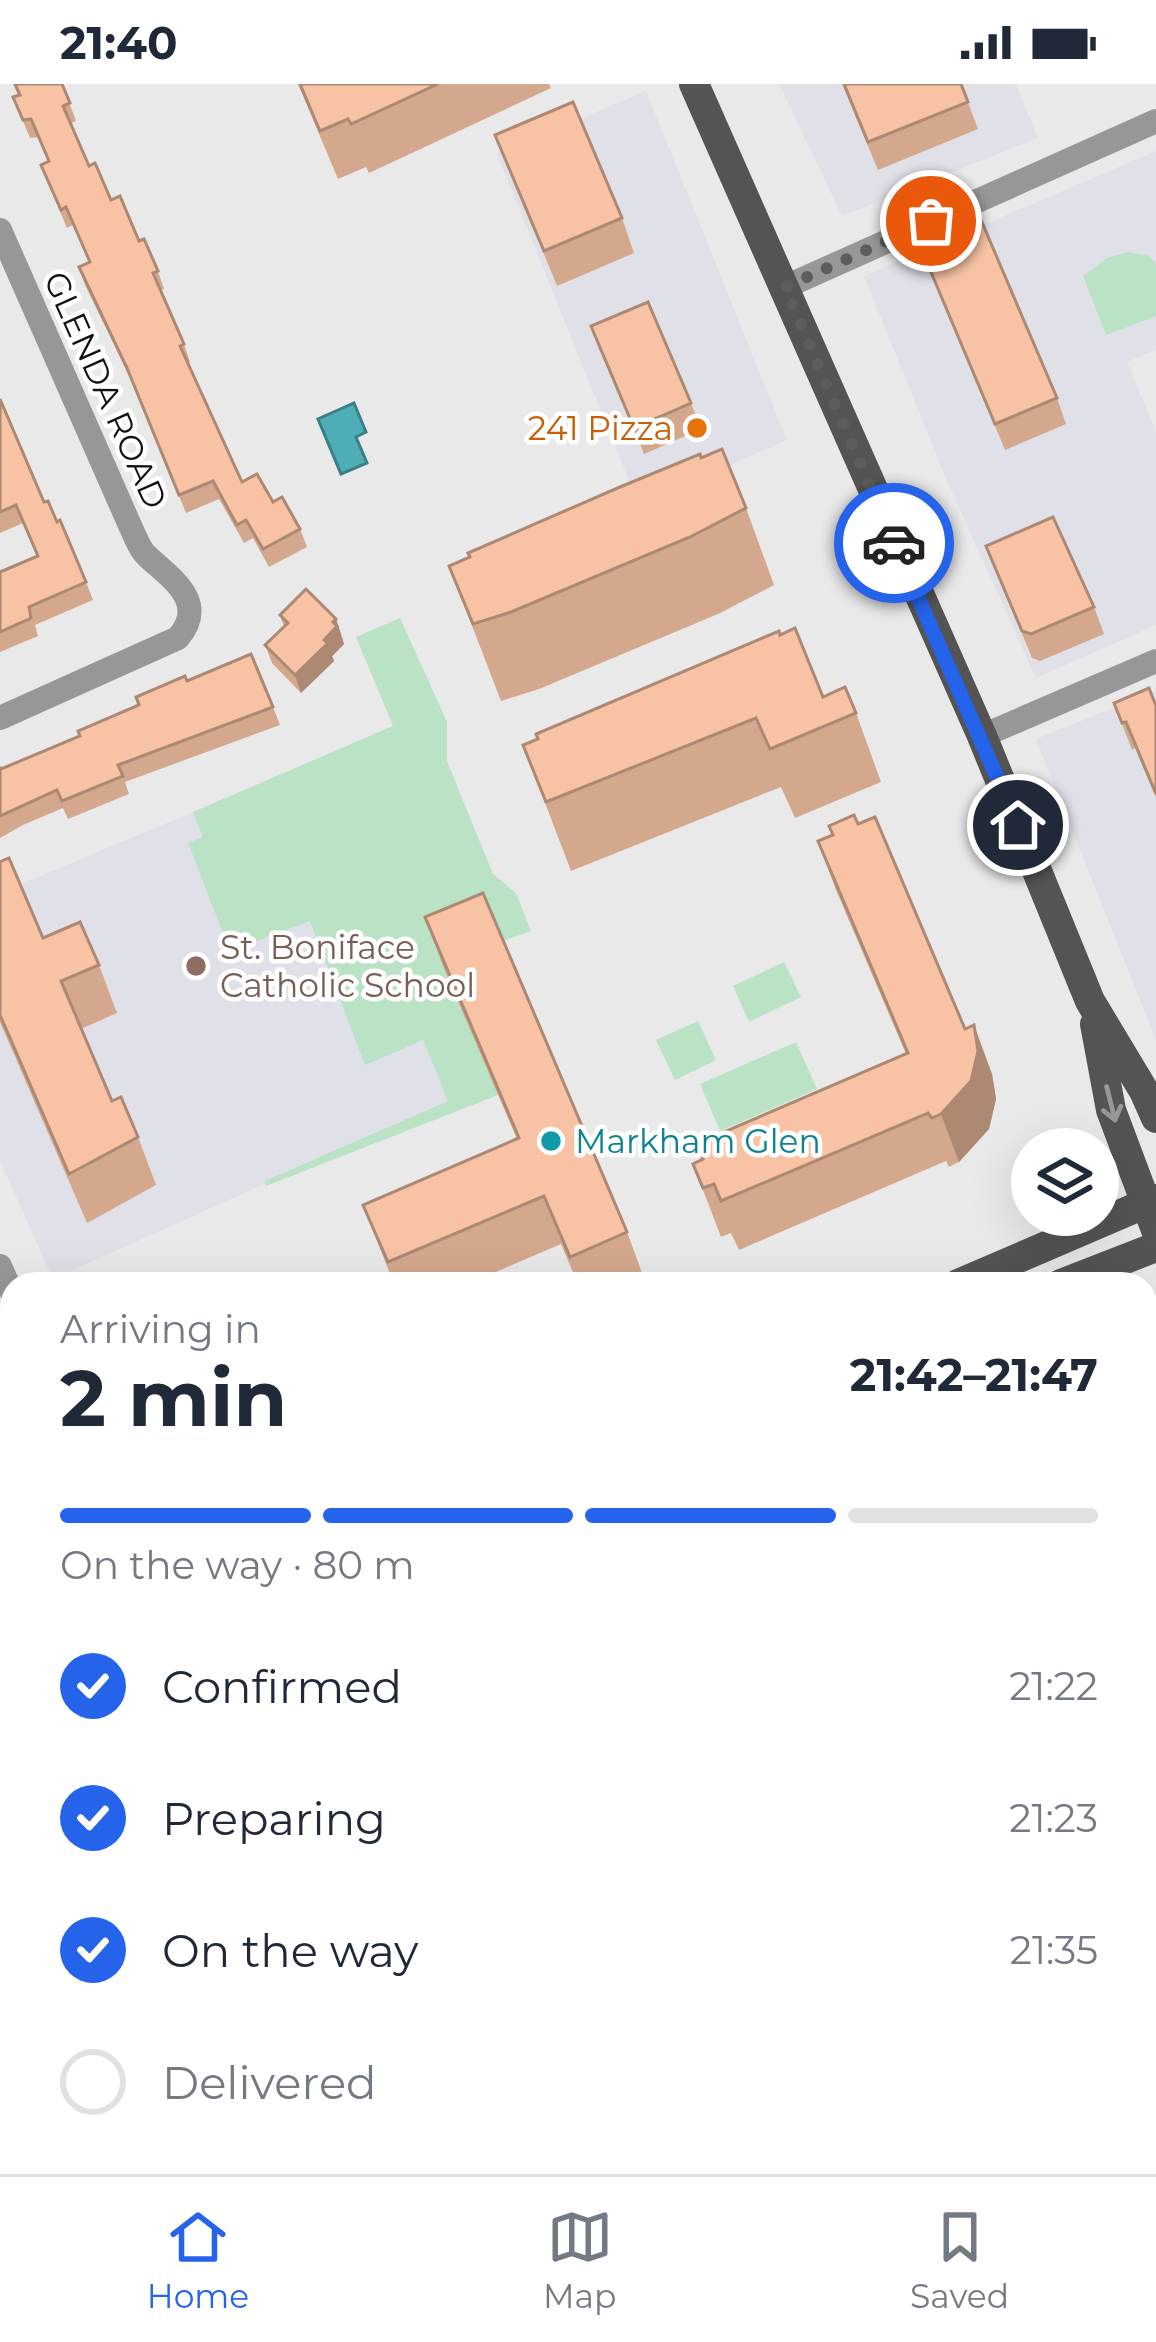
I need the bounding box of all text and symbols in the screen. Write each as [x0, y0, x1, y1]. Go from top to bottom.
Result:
text: 21:40 [60, 15, 178, 70]
pin [880, 170, 982, 272]
icon: bag [898, 188, 964, 254]
street label: GLENDA ROAD [36, 265, 176, 515]
place label: 241 Pizza [528, 408, 673, 448]
marker: 241 Pizza [684, 415, 710, 441]
courier [834, 483, 954, 603]
icon: car [861, 510, 927, 576]
pin [967, 774, 1069, 876]
icon: home [985, 792, 1051, 858]
place label: St. Boniface Catholic School [220, 927, 475, 1005]
marker: St. Boniface Catholic School [183, 953, 209, 979]
one-way arrow [1101, 1084, 1123, 1122]
place label: Markham Glen [575, 1121, 821, 1161]
marker: Markham Glen [538, 1128, 564, 1154]
map controls [1011, 1128, 1119, 1236]
button: layers [1011, 1128, 1119, 1236]
text: Arriving in [60, 1305, 261, 1353]
text: 21:42–21:47 [850, 1347, 1098, 1402]
text: 2 min [60, 1350, 287, 1446]
text: On the way · 80 m [60, 1541, 415, 1589]
icon: check [60, 1653, 126, 1719]
text: Confirmed [162, 1659, 402, 1714]
text: 21:22 [1009, 1662, 1098, 1710]
icon: check [60, 1785, 126, 1851]
text: Preparing [162, 1791, 386, 1846]
text: 21:23 [1009, 1794, 1098, 1842]
icon: check [60, 1917, 126, 1983]
text: On the way [162, 1923, 418, 1978]
text: 21:35 [1010, 1926, 1098, 1974]
text: Delivered [162, 2055, 377, 2110]
tab: Home [147, 2204, 249, 2316]
tab: Map [543, 2204, 616, 2316]
tab: Saved [910, 2204, 1009, 2316]

